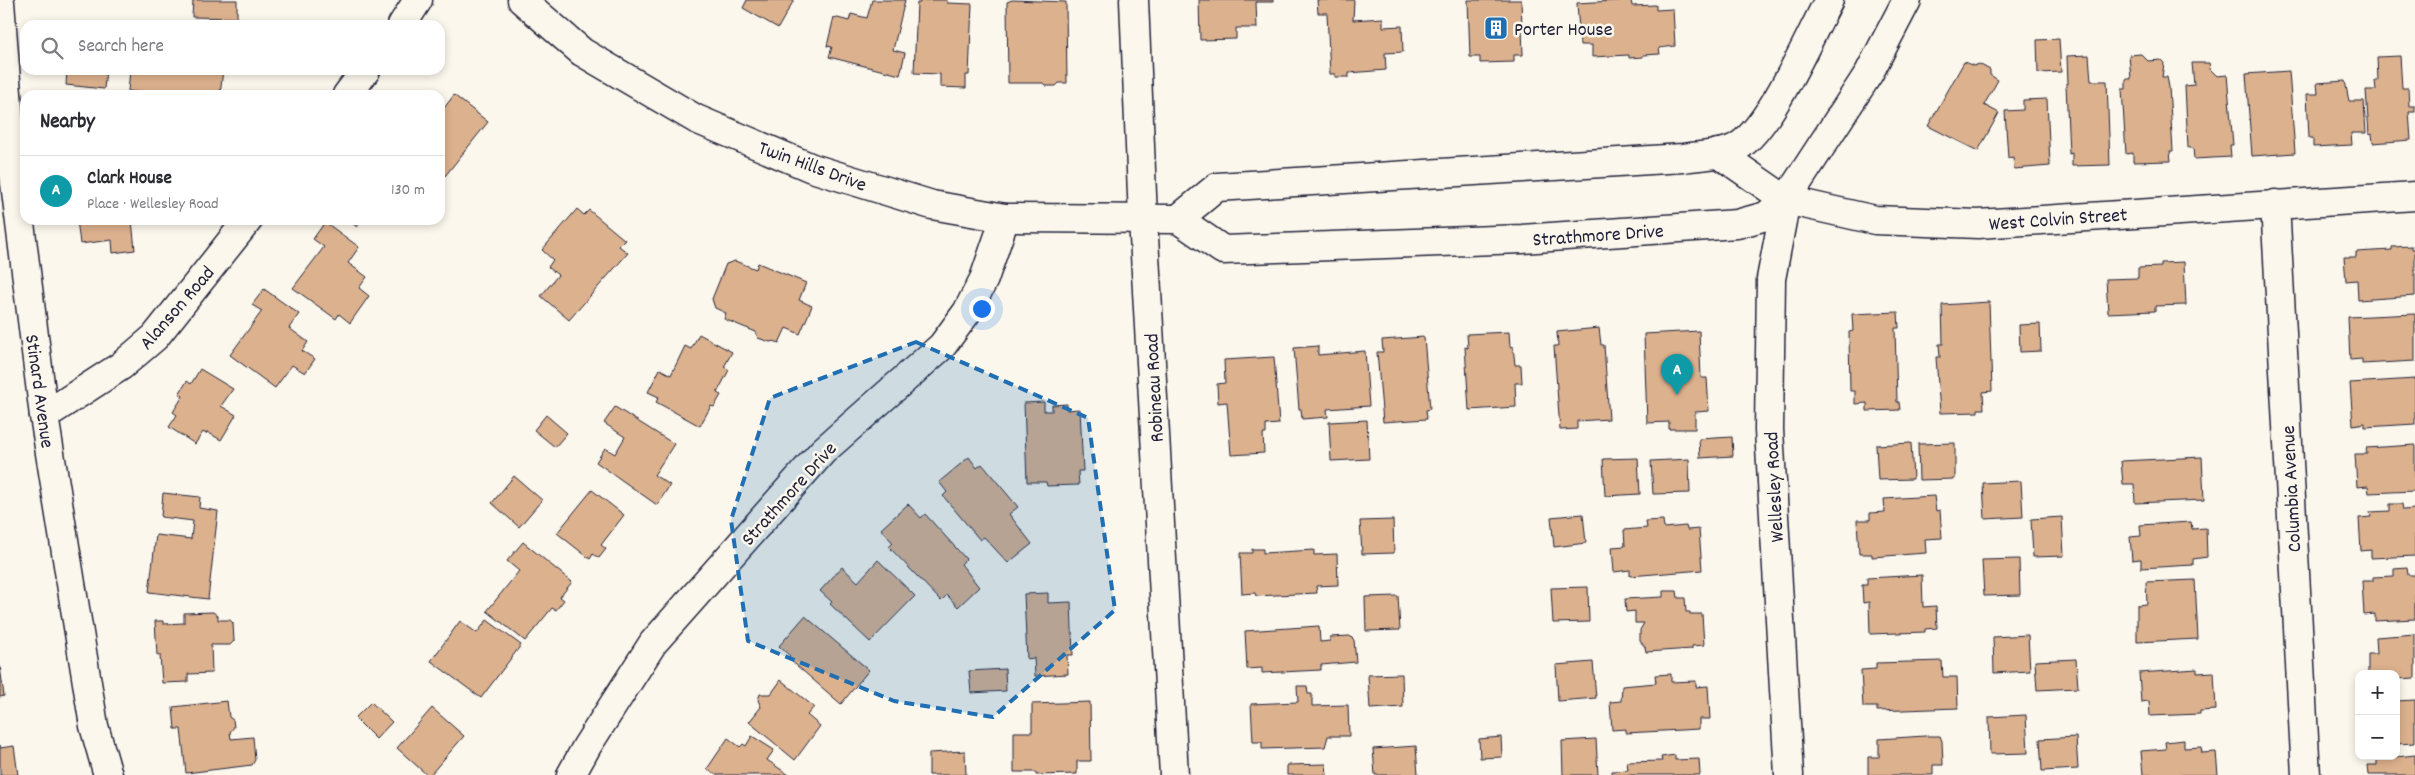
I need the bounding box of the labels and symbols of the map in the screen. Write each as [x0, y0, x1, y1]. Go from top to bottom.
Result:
building icon: Porter House [1483, 15, 1509, 41]
place label: Porter House [1514, 17, 1613, 45]
street label: Twin Hills Drive [754, 135, 870, 200]
street label: West Colvin Street [1988, 202, 2128, 240]
street label: Strathmore Drive [1532, 218, 1665, 256]
street label: Alanson Road [134, 261, 223, 357]
your location [969, 296, 995, 322]
street label: Stinard Avenue [16, 333, 60, 450]
street label: Robineau Road [1139, 333, 1173, 443]
pin: A [1661, 354, 1693, 395]
street label: Columbia Avenue [2276, 425, 2310, 553]
street label: Wellesley Road [1759, 431, 1793, 543]
street label: Strathmore Drive [736, 437, 845, 553]

